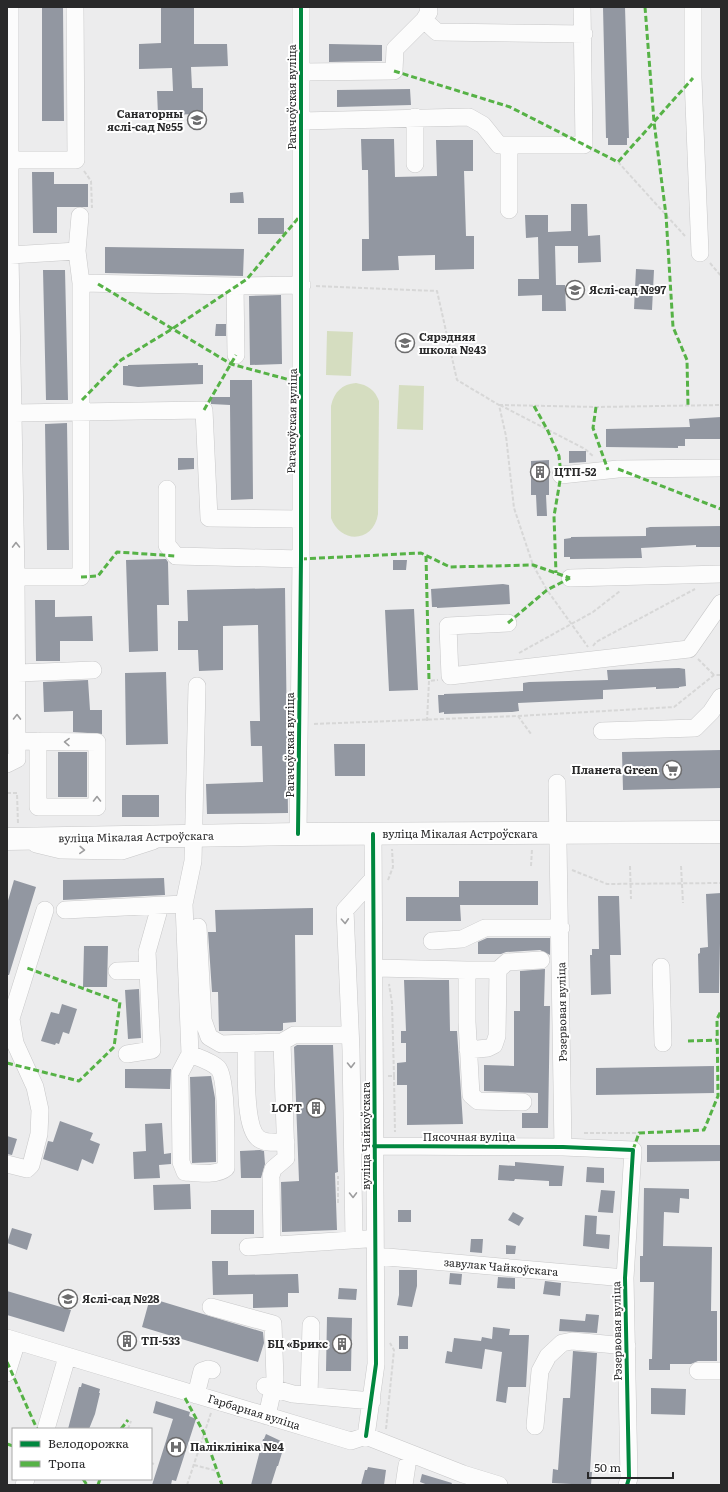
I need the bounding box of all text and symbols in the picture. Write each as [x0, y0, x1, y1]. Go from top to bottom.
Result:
street label: Рагачоўская вуліца [283, 44, 299, 150]
place label: Санаторны яслі-сад №55 [107, 105, 183, 134]
school or university icon: Санаторны яслі-сад №55 [186, 109, 208, 131]
school or university icon: Яслі-сад №97 [564, 279, 586, 301]
place label: Яслі-сад №97 [589, 281, 666, 297]
place label: Сярэдняя школа №43 [419, 328, 487, 357]
school or university icon: Сярэдняя школа №43 [394, 332, 416, 354]
street label: Рагачоўская вуліца [282, 368, 300, 474]
building icon: ЦТП-52 [529, 461, 551, 483]
place label: ЦТП-52 [554, 463, 597, 479]
one-way arrow [12, 542, 20, 548]
street label: Рагачоўская вуліца [281, 692, 297, 798]
one-way arrow [13, 714, 21, 720]
one-way arrow [64, 737, 70, 746]
supermarket icon: Планета Green [661, 759, 683, 781]
place label: Планета Green [571, 761, 658, 777]
one-way arrow [93, 796, 101, 802]
street label: вуліца Мікалая Астроўскага [382, 825, 538, 841]
street label: вуліца Мікалая Астроўскага [58, 827, 214, 845]
one-way arrow [79, 846, 85, 854]
one-way arrow [341, 918, 349, 924]
street label: Рэзервовая вуліца [552, 962, 570, 1062]
one-way arrow [347, 1062, 355, 1068]
street label: вуліца Чайкоўскага [357, 1082, 373, 1190]
building icon: LOFT [305, 1097, 327, 1119]
place label: LOFT [271, 1099, 302, 1115]
street label: Пясочная вуліца [423, 1128, 515, 1144]
one-way arrow [349, 1192, 357, 1198]
street label: завулак Чайкоўскага [443, 1253, 559, 1279]
street label: Рэзервовая вуліца [607, 1281, 625, 1381]
school or university icon: Яслі-сад №28 [57, 1288, 79, 1310]
place label: Яслі-сад №28 [82, 1290, 160, 1306]
building icon: ТП-533 [116, 1330, 138, 1352]
place label: ТП-533 [141, 1332, 180, 1348]
building icon: БЦ «Брикс [331, 1333, 353, 1355]
place label: БЦ «Брикс [267, 1335, 328, 1351]
street label: Гарбарная вуліца [206, 1389, 303, 1433]
legend [12, 1428, 152, 1480]
text: Велодорожка [48, 1434, 129, 1452]
hospital icon: Паліклініка №4 [165, 1436, 187, 1458]
place label: Паліклініка №4 [190, 1438, 284, 1454]
text: Тропа [48, 1454, 86, 1472]
scale bar [588, 1454, 673, 1480]
text: 50 m [594, 1458, 621, 1476]

